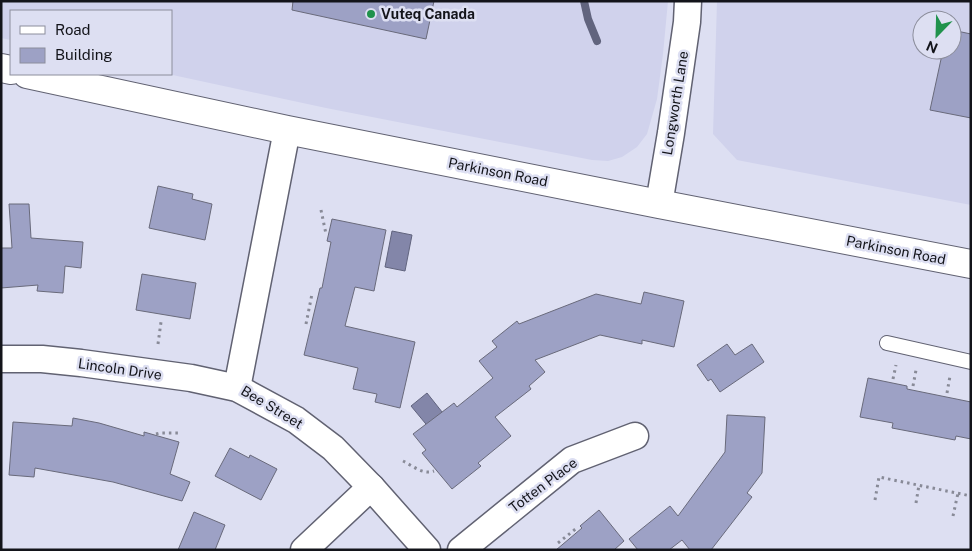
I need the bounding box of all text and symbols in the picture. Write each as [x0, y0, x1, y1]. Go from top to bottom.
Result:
place label: Vuteq Canada [381, 6, 475, 22]
marker: Vuteq Canada [365, 8, 377, 20]
legend [10, 10, 172, 75]
north arrow [912, 10, 962, 60]
text: Road [55, 21, 91, 38]
text: N [924, 37, 940, 56]
text: Building [55, 46, 113, 63]
street label: Longworth Lane [659, 50, 691, 156]
street label: Parkinson Road [447, 155, 549, 189]
street label: Parkinson Road [845, 233, 947, 267]
street label: Lincoln Drive [77, 355, 163, 383]
street label: Bee Street [238, 382, 306, 432]
street label: Totten Place [506, 454, 580, 516]

